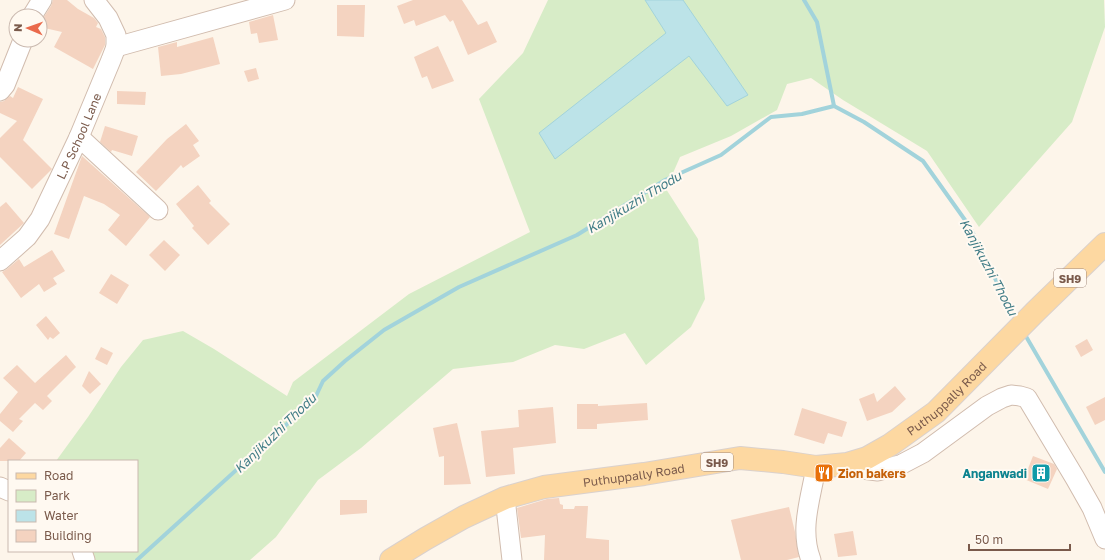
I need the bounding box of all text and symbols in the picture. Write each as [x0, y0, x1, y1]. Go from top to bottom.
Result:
north arrow [8, 8, 48, 48]
text: N [11, 23, 24, 32]
street label: L.P School Lane [53, 91, 104, 181]
water label: Kanjikuzhi Thodu [584, 167, 685, 237]
water label: Kanjikuzhi Thodu [957, 216, 1022, 319]
road number: SH9 [1054, 269, 1086, 287]
street label: Puthuppally Road [903, 358, 989, 438]
water label: Kanjikuzhi Thodu [231, 389, 320, 476]
road number: SH9 [701, 453, 733, 471]
legend [8, 460, 138, 552]
street label: Puthuppally Road [582, 460, 686, 489]
restaurant icon: Zion bakers [813, 462, 835, 484]
building icon: Anganwadi [1030, 462, 1052, 484]
place label: Zion bakers [838, 466, 906, 481]
place label: Anganwadi [962, 466, 1027, 481]
text: Road [44, 468, 73, 483]
text: Park [44, 488, 70, 503]
text: Water [44, 508, 78, 523]
scale bar [969, 526, 1070, 552]
text: Building [44, 528, 92, 543]
text: 50 m [975, 532, 1003, 547]

